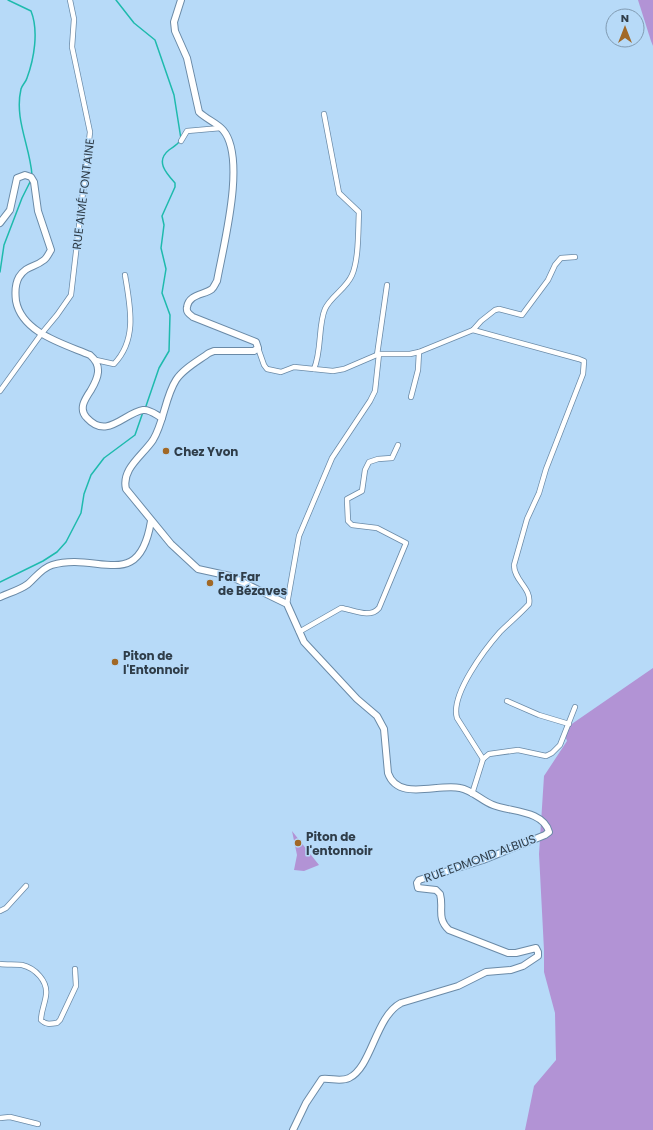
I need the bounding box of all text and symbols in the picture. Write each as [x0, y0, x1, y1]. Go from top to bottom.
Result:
north arrow [605, 8, 645, 48]
text: N [621, 10, 629, 26]
street label: RUE AIMÉ FONTAINE [68, 138, 98, 250]
place label: Chez Yvon [174, 443, 238, 460]
marker: Chez Yvon [161, 446, 171, 456]
place label: Far Far de Bézaves [218, 568, 287, 599]
marker: Far Far de Bézaves [205, 578, 215, 588]
place label: Piton de l'Entonnoir [123, 647, 189, 678]
marker: Piton de l'Entonnoir [110, 657, 120, 667]
place label: Piton de l'entonnoir [306, 828, 373, 859]
street label: RUE EDMOND ALBIUS [422, 830, 538, 886]
marker: Piton de l'entonnoir [293, 838, 303, 848]

